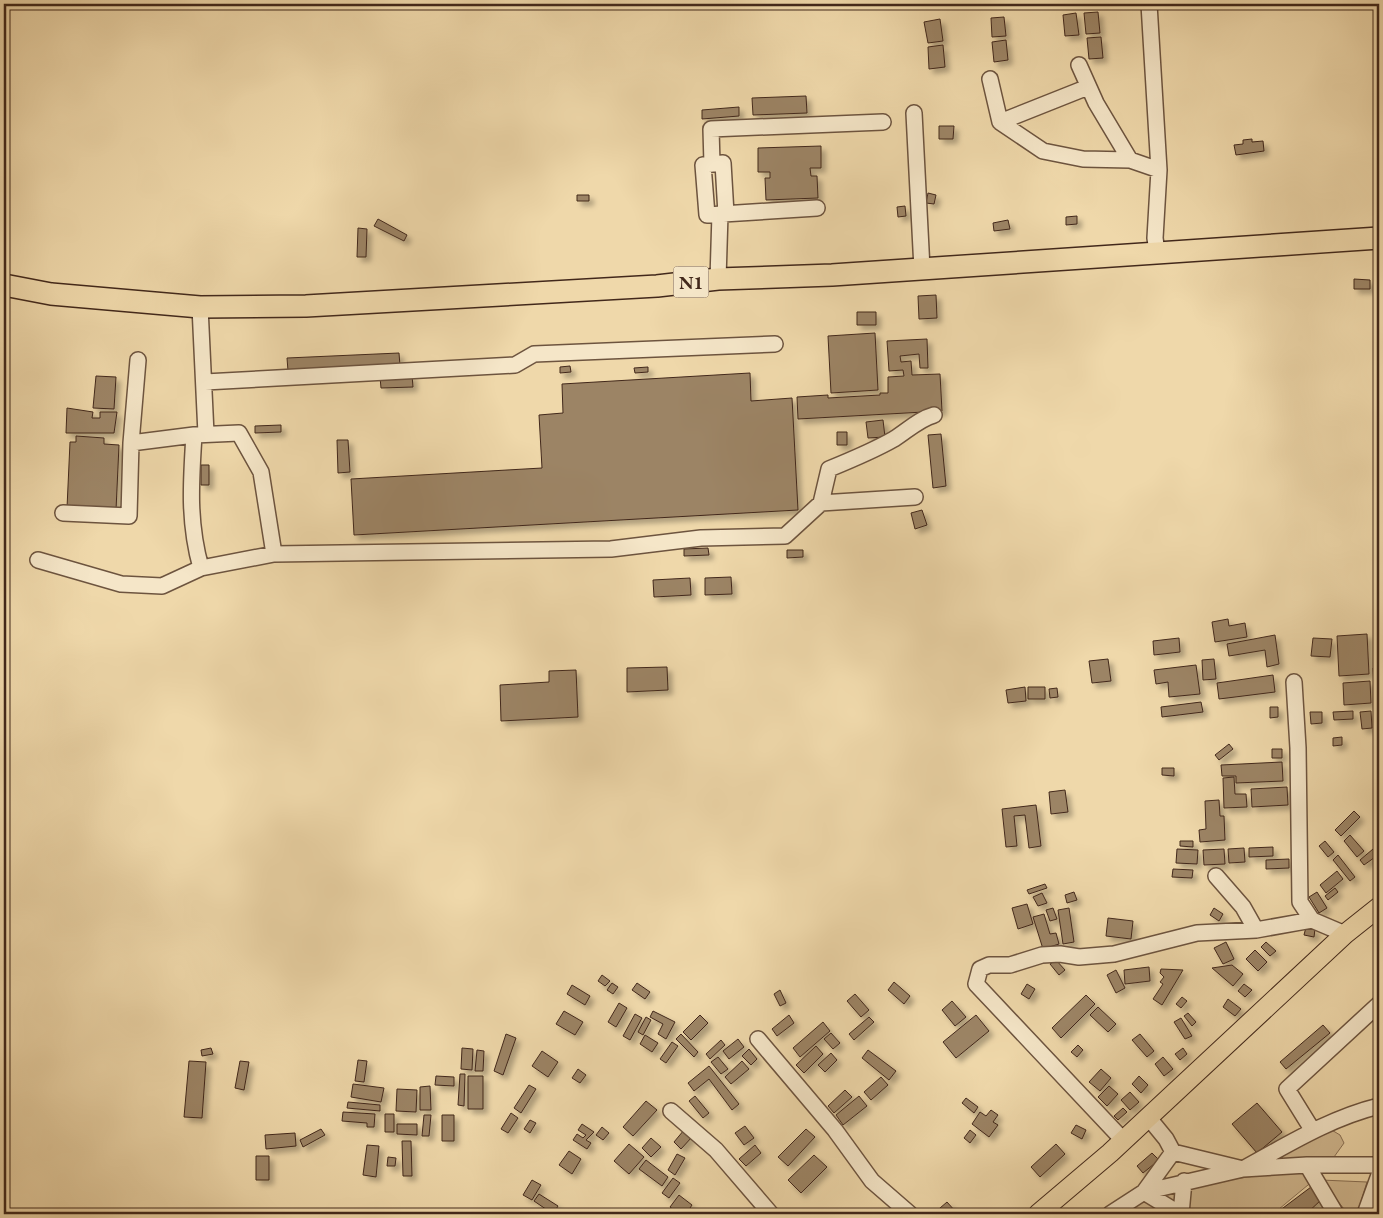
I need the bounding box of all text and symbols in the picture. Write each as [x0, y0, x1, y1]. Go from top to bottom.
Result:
road number: N1 [674, 266, 708, 298]

